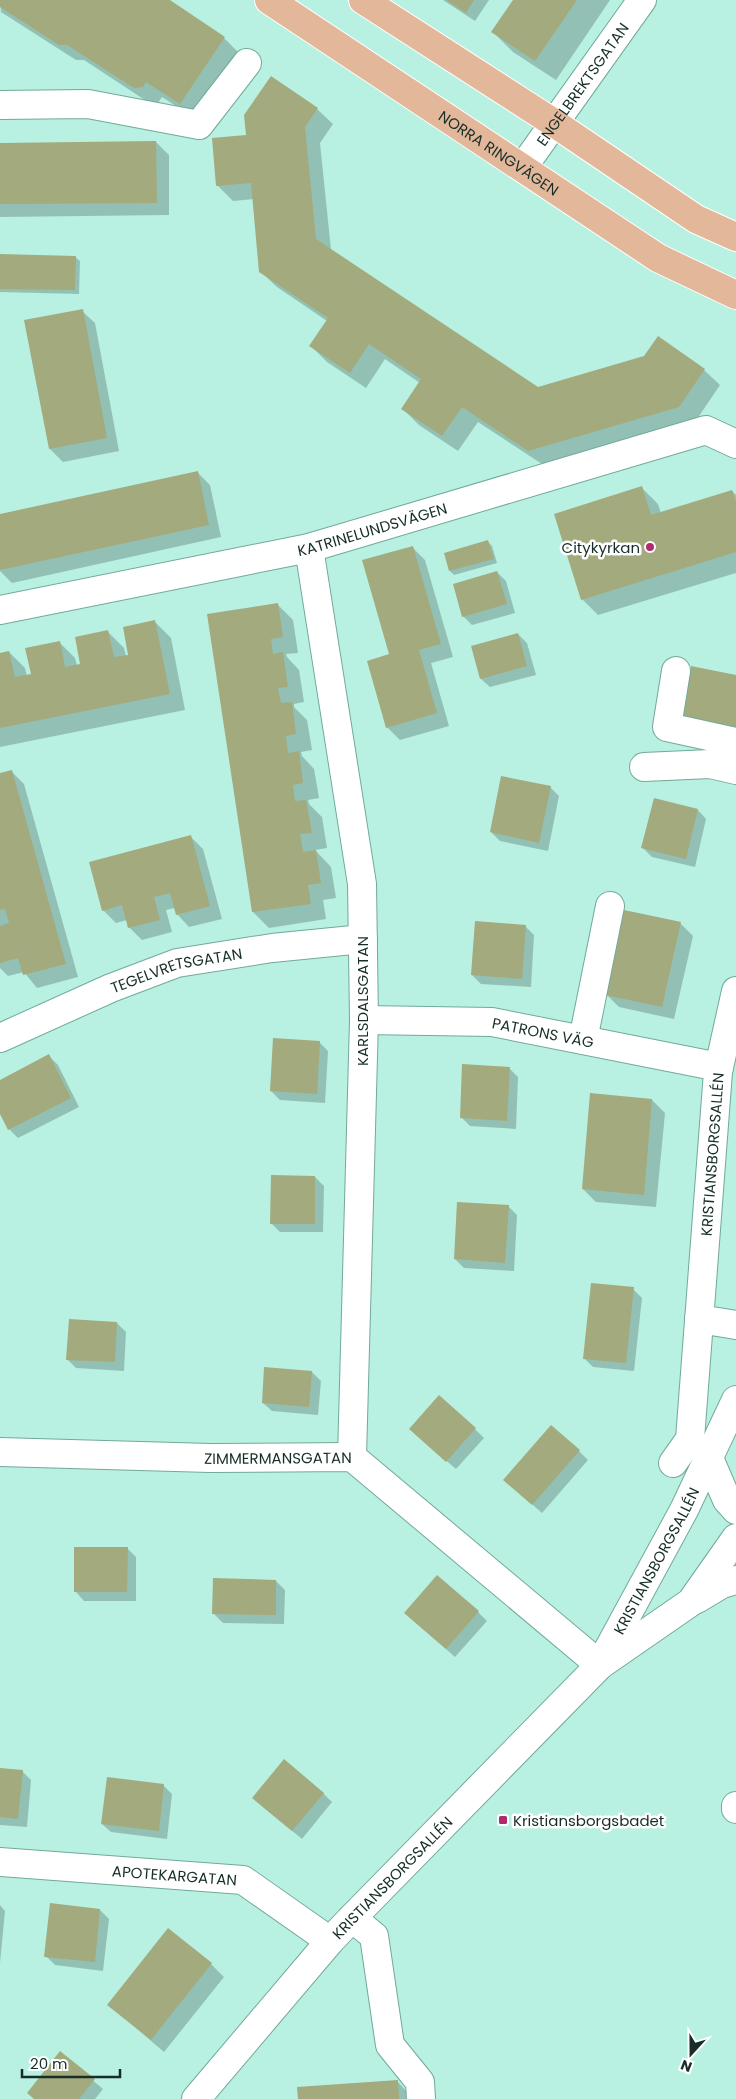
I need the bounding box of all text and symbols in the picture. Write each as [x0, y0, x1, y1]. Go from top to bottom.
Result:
street label: ENGELBREKTSGATAN [531, 18, 633, 150]
street label: NORRA RINGVÄGEN [435, 105, 563, 200]
street label: KATRINELUNDSVÄGEN [295, 497, 449, 561]
place label: Citykyrkan [562, 537, 640, 558]
marker: Citykyrkan [644, 541, 656, 553]
street label: KARLSDALSGATAN [352, 936, 373, 1066]
street label: TEGELVRETSGATAN [107, 942, 244, 998]
street label: PATRONS VÄG [490, 1012, 596, 1053]
street label: KRISTIANSBORGSALLÉN [695, 1072, 728, 1237]
street label: ZIMMERMANSGATAN [204, 1447, 352, 1469]
street label: KRISTIANSBORGSALLÉN [608, 1484, 704, 1638]
place label: Kristiansborgsbadet [513, 1810, 664, 1831]
street label: KRISTIANSBORGSALLÉN [327, 1811, 457, 1943]
marker: Kristiansborgsbadet [497, 1814, 509, 1826]
street label: APOTEKARGATAN [111, 1860, 238, 1890]
north arrow [666, 2029, 716, 2079]
scale bar [22, 2046, 120, 2078]
text: 20 m [30, 2053, 68, 2074]
text: N [678, 2055, 695, 2077]

